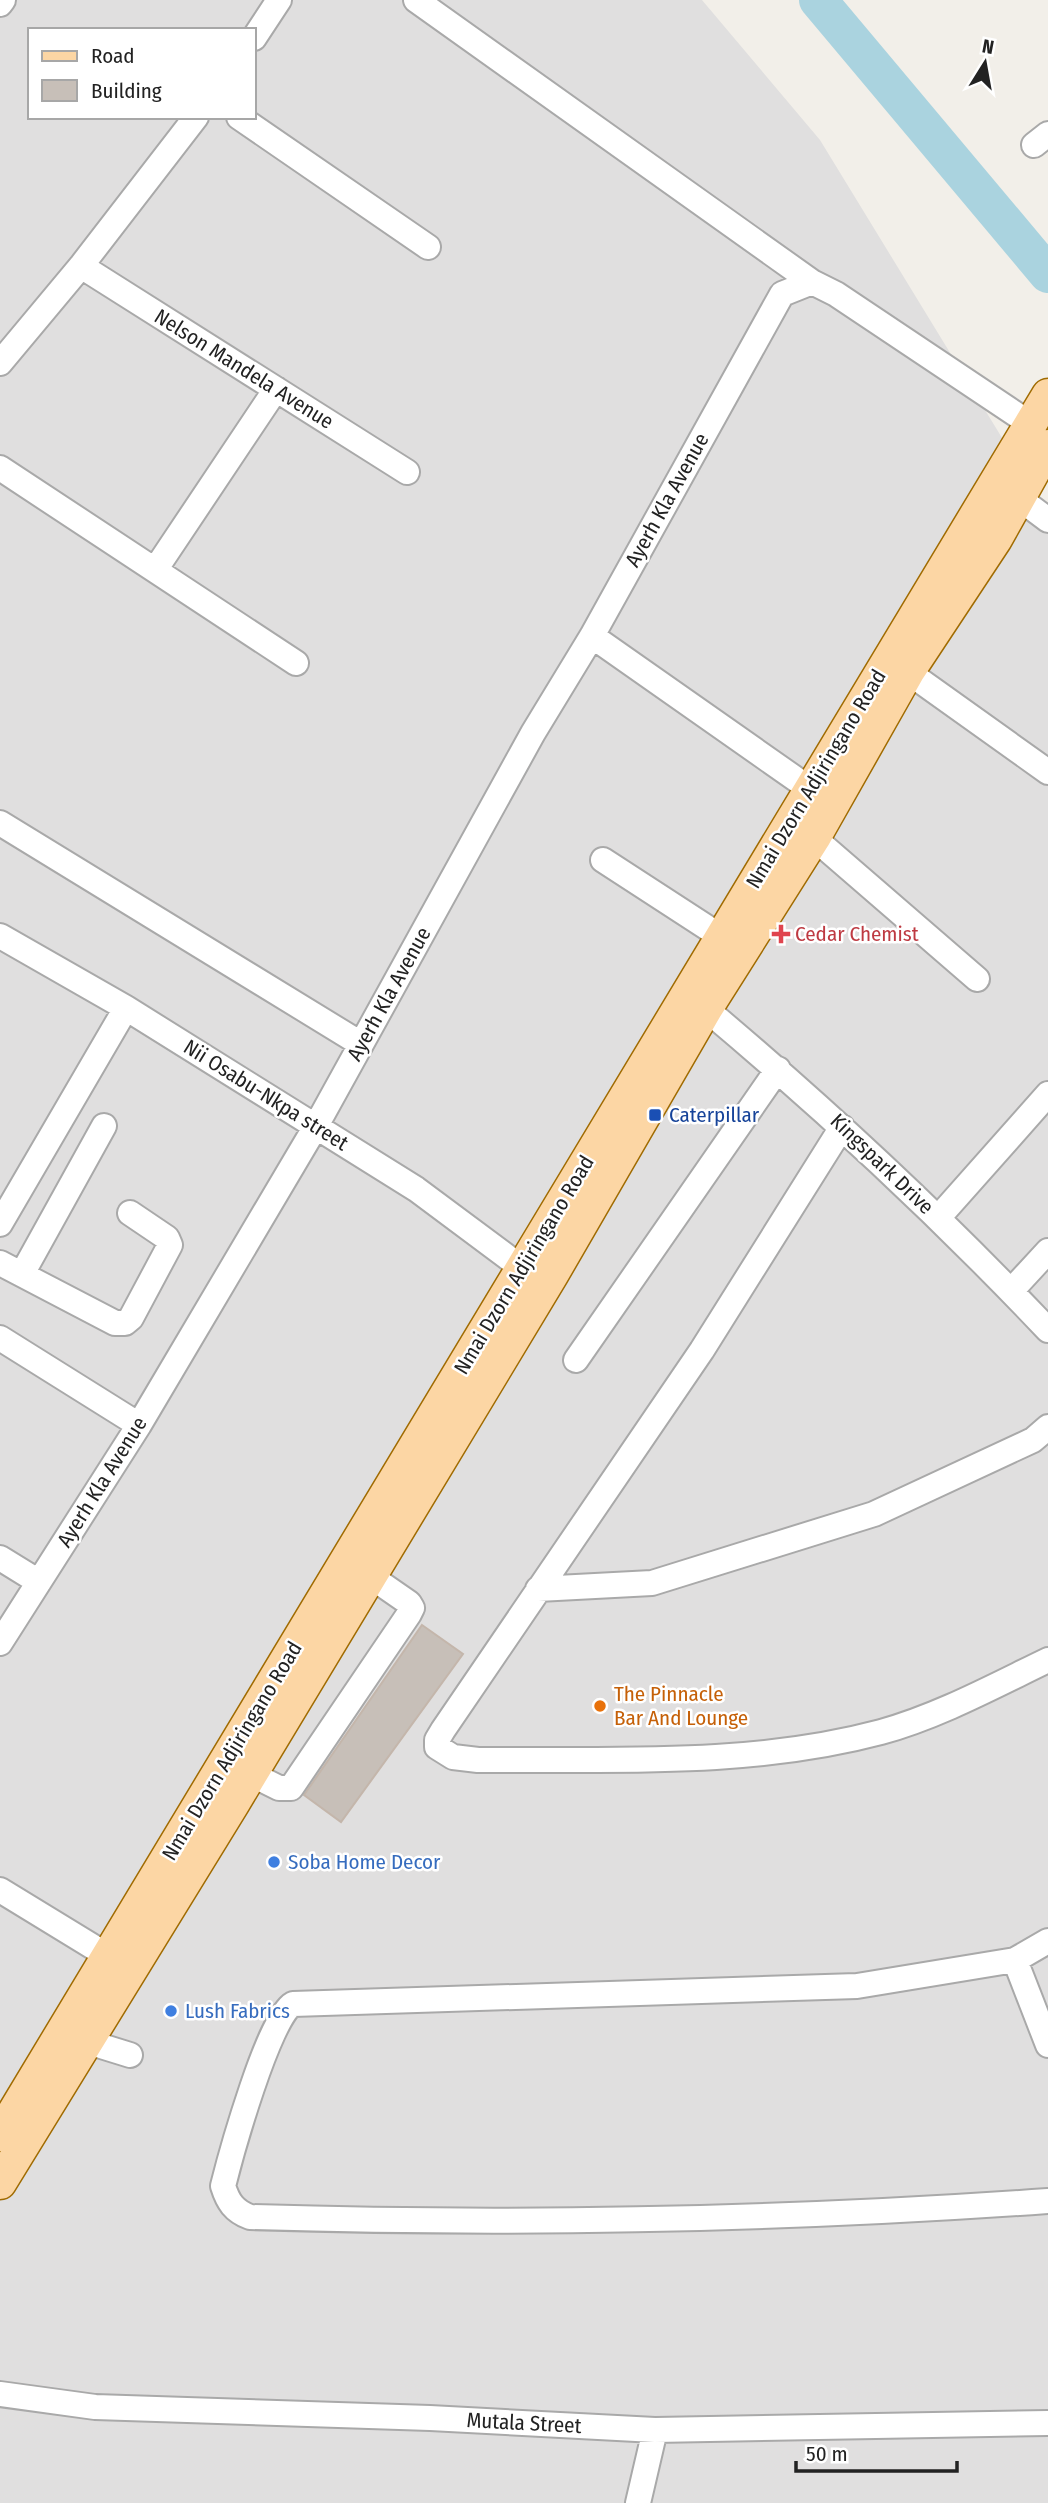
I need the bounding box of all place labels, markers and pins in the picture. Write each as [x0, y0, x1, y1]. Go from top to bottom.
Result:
place label: Cedar Chemist [795, 921, 919, 947]
marker: Cedar Chemist [773, 926, 789, 942]
place label: Caterpillar [669, 1102, 760, 1128]
marker: Caterpillar [647, 1107, 663, 1123]
place label: The Pinnacle Bar And Lounge [614, 1681, 748, 1731]
marker: The Pinnacle Bar And Lounge [592, 1698, 608, 1714]
place label: Soba Home Decor [288, 1849, 441, 1875]
marker: Soba Home Decor [266, 1854, 282, 1870]
place label: Lush Fabrics [185, 1998, 290, 2024]
marker: Lush Fabrics [163, 2003, 179, 2019]

